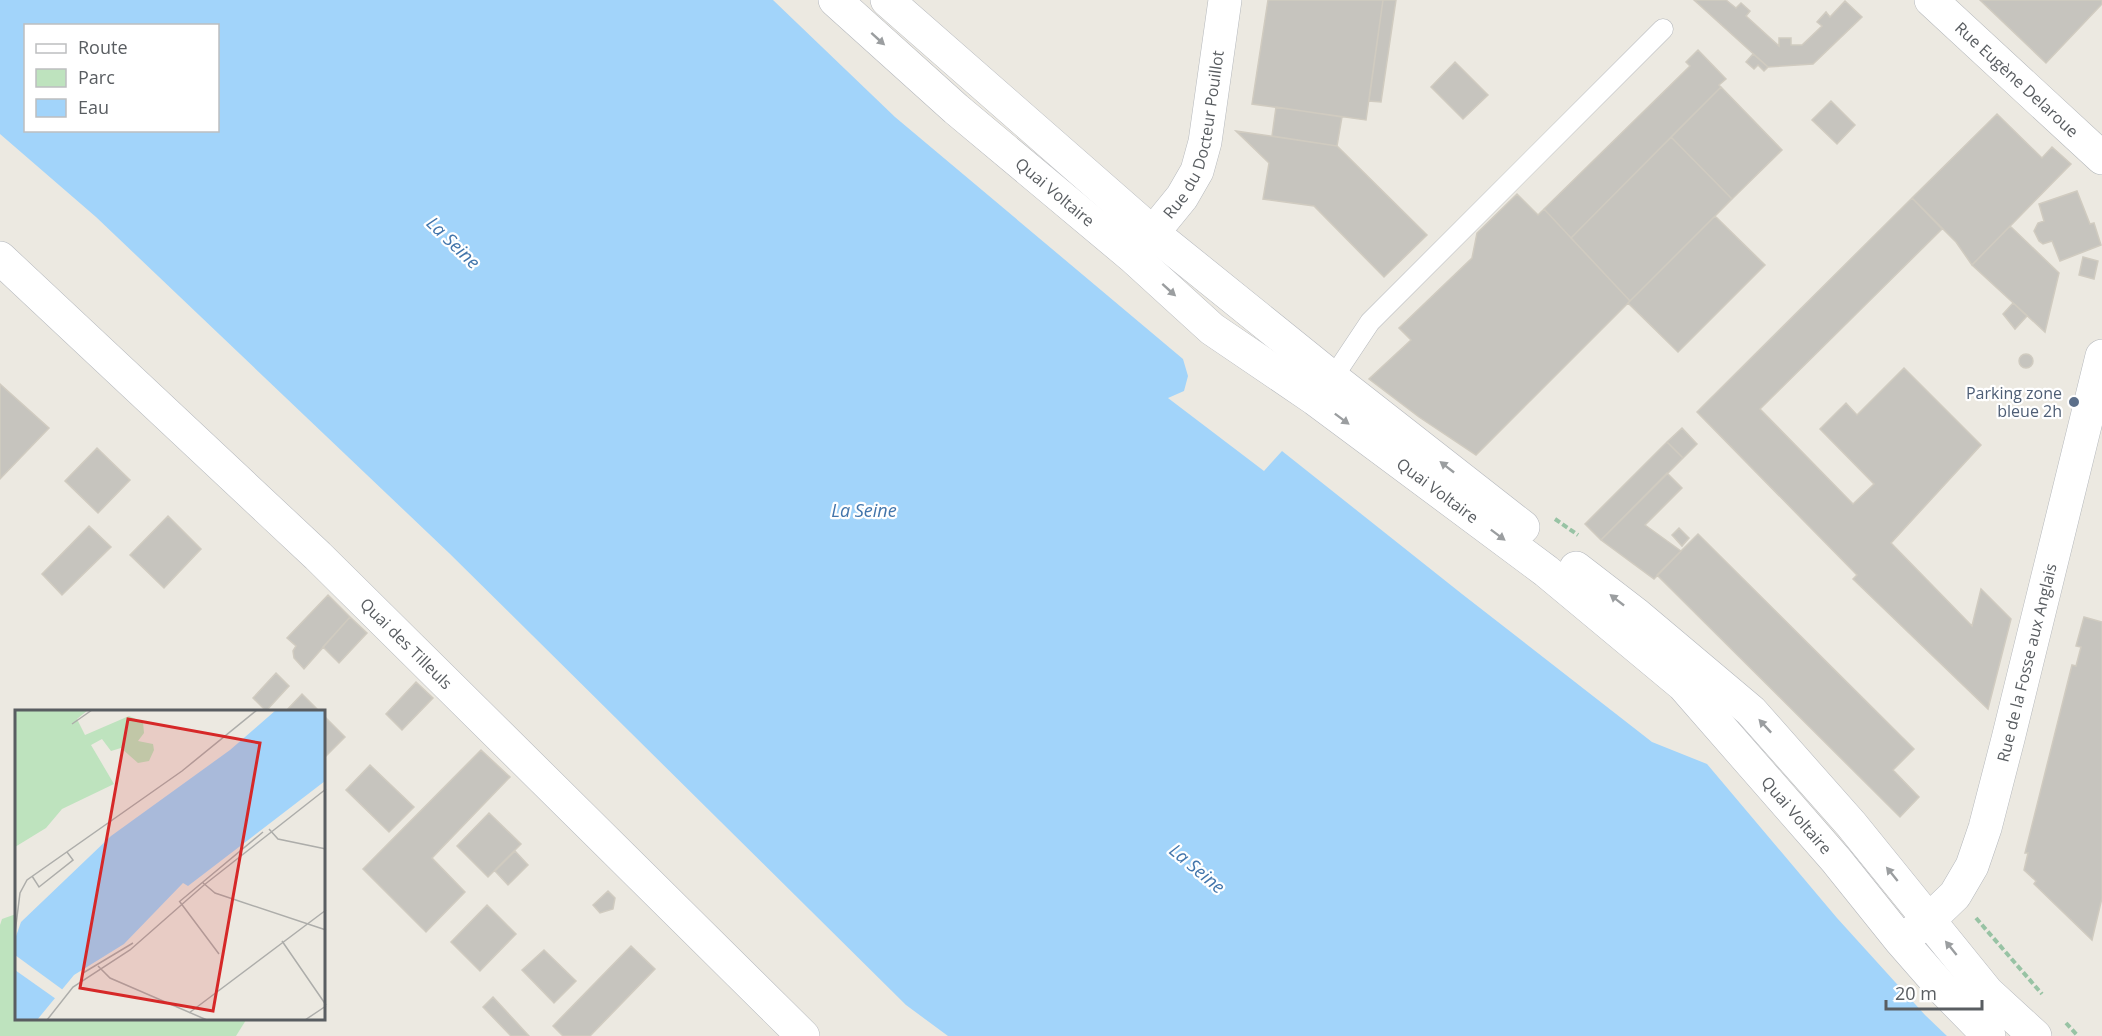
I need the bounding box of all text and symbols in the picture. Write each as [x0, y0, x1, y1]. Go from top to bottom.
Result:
street label: Rue Eugène Delaroue [1950, 17, 2083, 142]
legend [24, 24, 219, 132]
one-way arrow [870, 32, 885, 45]
text: Route [78, 35, 128, 59]
street label: Rue du Docteur Pouillot [1158, 49, 1229, 223]
text: Parc [78, 65, 115, 89]
text: Eau [78, 95, 109, 119]
street label: Quai Voltaire [1011, 152, 1099, 231]
water label: La Seine [422, 211, 486, 274]
one-way arrow [1161, 283, 1176, 296]
place label: Parking zone bleue 2h [1966, 382, 2062, 422]
marker: Parking zone bleue 2h [2067, 395, 2081, 409]
one-way arrow [1333, 413, 1349, 425]
street label: Quai Voltaire [1392, 453, 1483, 528]
one-way arrow [1439, 460, 1455, 473]
water label: La Seine [831, 498, 897, 522]
one-way arrow [1490, 529, 1506, 542]
street label: Rue de la Fosse aux Anglais [1992, 561, 2062, 764]
street label: Quai des Tilleuls [355, 593, 457, 694]
one-way arrow [1609, 593, 1625, 606]
inset map [15, 710, 326, 1021]
one-way arrow [1758, 719, 1772, 734]
street label: Quai Voltaire [1757, 771, 1837, 859]
water label: La Seine [1165, 838, 1230, 898]
one-way arrow [1886, 867, 1899, 882]
one-way arrow [1945, 940, 1958, 956]
scale bar [1886, 973, 1982, 1011]
text: 20 m [1895, 981, 1937, 1005]

